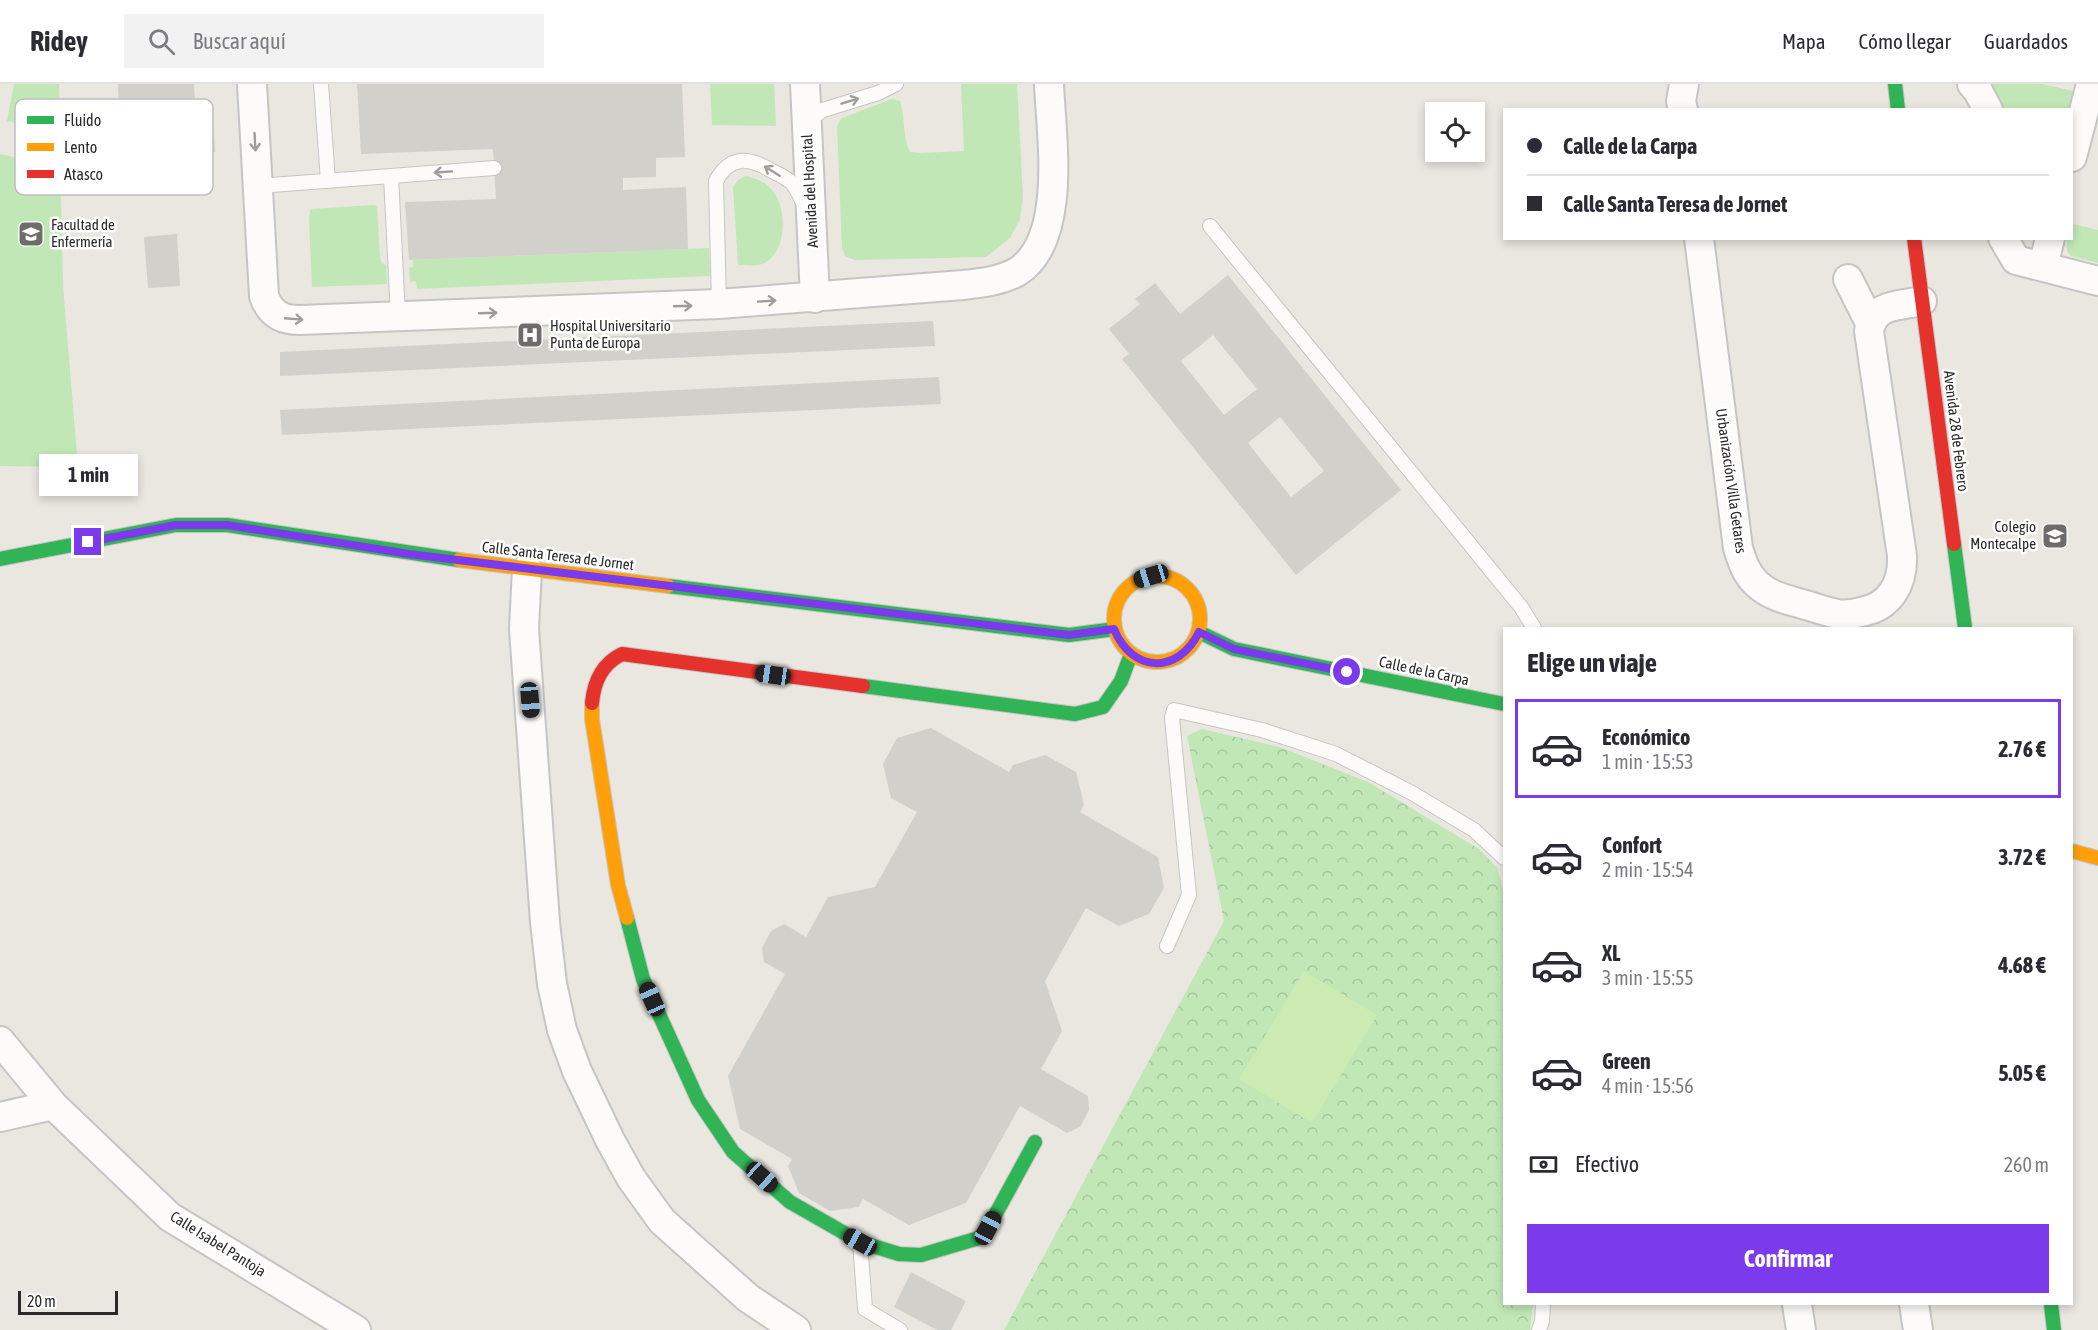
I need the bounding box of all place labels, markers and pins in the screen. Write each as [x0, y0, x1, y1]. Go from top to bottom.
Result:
place label: Facultad de Enfermería [51, 216, 115, 250]
school or university icon: Facultad de Enfermería [16, 219, 46, 249]
place label: Hospital Universitario Punta de Europa [550, 317, 671, 351]
hospital icon: Hospital Universitario Punta de Europa [515, 320, 545, 350]
place label: Colegio Montecalpe [1970, 518, 2036, 552]
school or university icon: Colegio Montecalpe [2040, 521, 2070, 551]

